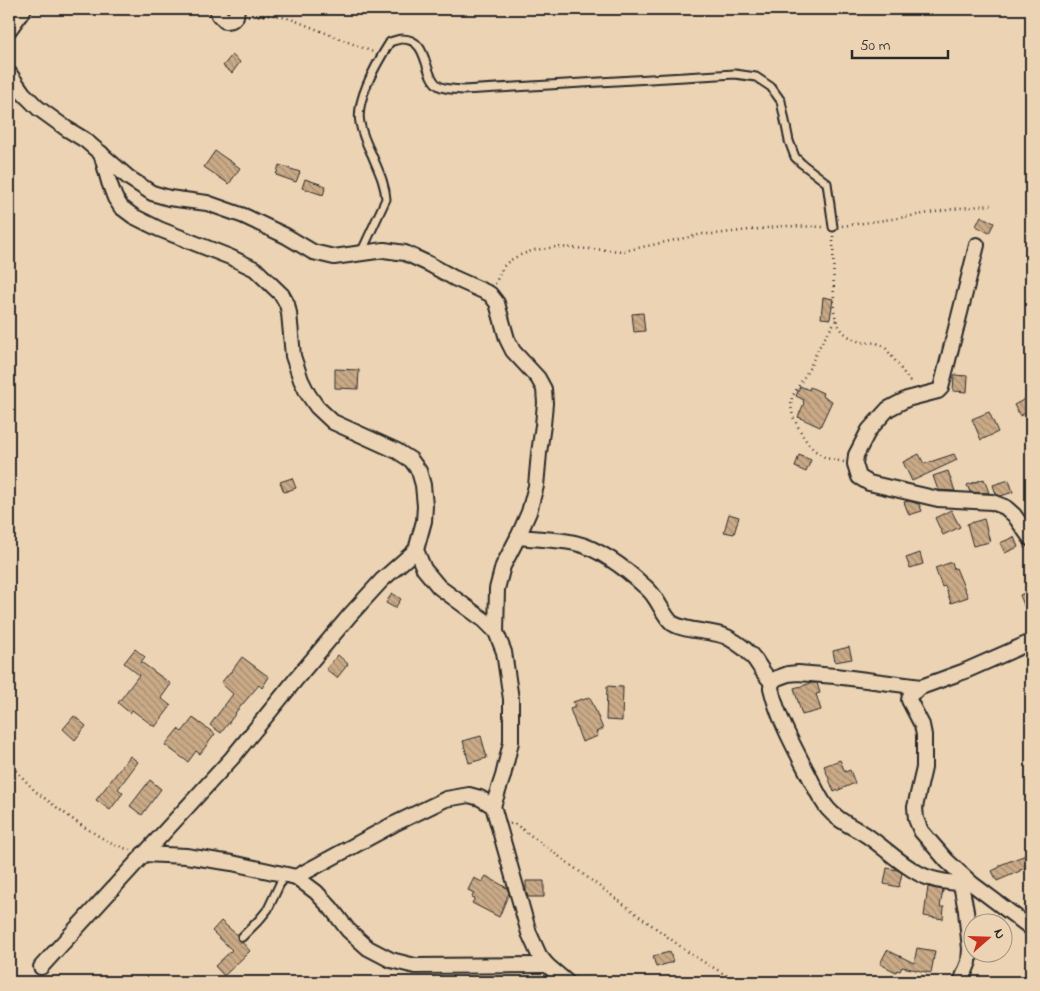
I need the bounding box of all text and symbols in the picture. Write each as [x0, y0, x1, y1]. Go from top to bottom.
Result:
scale bar [852, 28, 949, 60]
text: 50 m [860, 35, 891, 57]
north arrow [962, 914, 1012, 964]
text: N [987, 926, 1010, 942]

